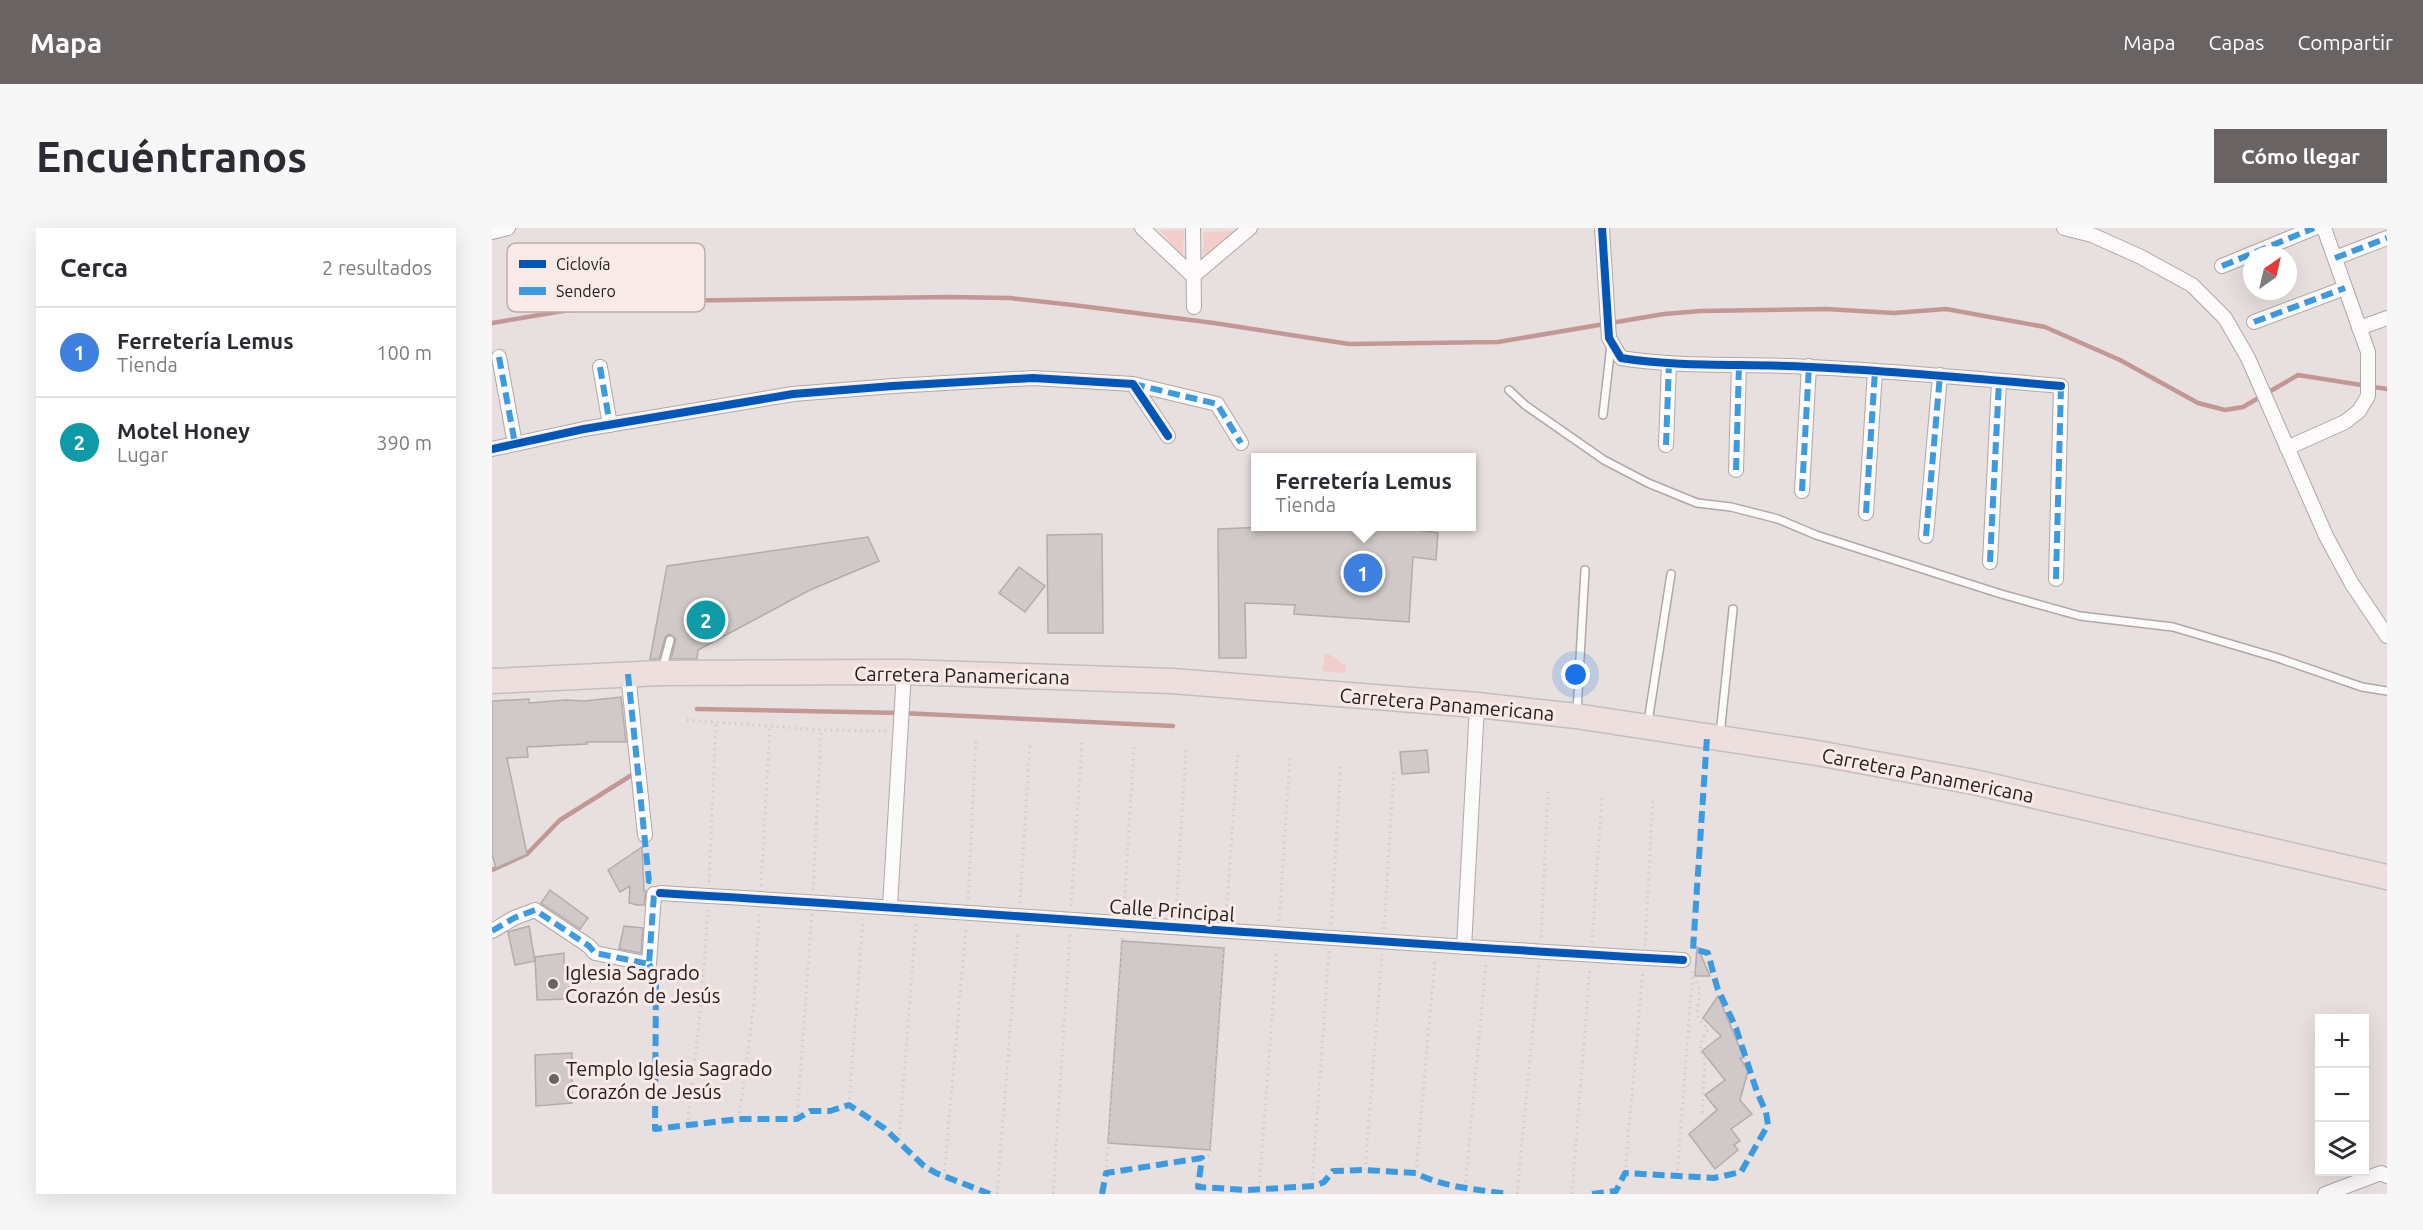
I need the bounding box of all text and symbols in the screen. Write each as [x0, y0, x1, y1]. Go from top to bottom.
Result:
text: Mapa [30, 27, 102, 58]
text: Mapa [2123, 30, 2175, 54]
text: Capas [2208, 30, 2264, 54]
text: Compartir [2297, 30, 2393, 54]
button: Cómo llegar [2214, 129, 2387, 183]
text: Encuéntranos [36, 133, 307, 180]
legend [507, 243, 705, 312]
north arrow [2243, 246, 2297, 300]
text: Cerca [60, 253, 128, 282]
text: Ciclovía [556, 255, 611, 273]
text: 2 resultados [322, 256, 432, 279]
text: Sendero [556, 282, 616, 300]
text: Ferretería Lemus [117, 328, 294, 353]
text: 1 [74, 341, 85, 364]
text: 100 m [376, 341, 432, 364]
text: Tienda [117, 353, 178, 376]
text: Motel Honey [117, 418, 250, 443]
text: 2 [74, 431, 85, 454]
text: 390 m [376, 431, 432, 454]
text: Lugar [117, 443, 168, 466]
popup [1251, 453, 1476, 531]
text: Ferretería Lemus [1275, 468, 1452, 493]
text: Tienda [1275, 493, 1336, 516]
pin: 1 [1344, 550, 1382, 596]
pin: 2 [686, 598, 726, 642]
your location [1561, 660, 1590, 689]
street label: Carretera Panamericana [854, 662, 1070, 688]
street label: Carretera Panamericana [1339, 683, 1555, 725]
street label: Carretera Panamericana [1820, 743, 2036, 807]
street label: Calle Principal [1108, 894, 1236, 926]
place label: Iglesia Sagrado Corazón de Jesús [565, 961, 720, 1007]
marker: Iglesia Sagrado Corazón de Jesús [546, 977, 560, 991]
map controls [2315, 1014, 2369, 1176]
button: + [2315, 1014, 2369, 1068]
place label: Templo Iglesia Sagrado Corazón de Jesús [566, 1057, 773, 1103]
button: − [2315, 1068, 2369, 1122]
marker: Templo Iglesia Sagrado Corazón de Jesús [547, 1072, 561, 1086]
button: layers [2315, 1122, 2369, 1176]

